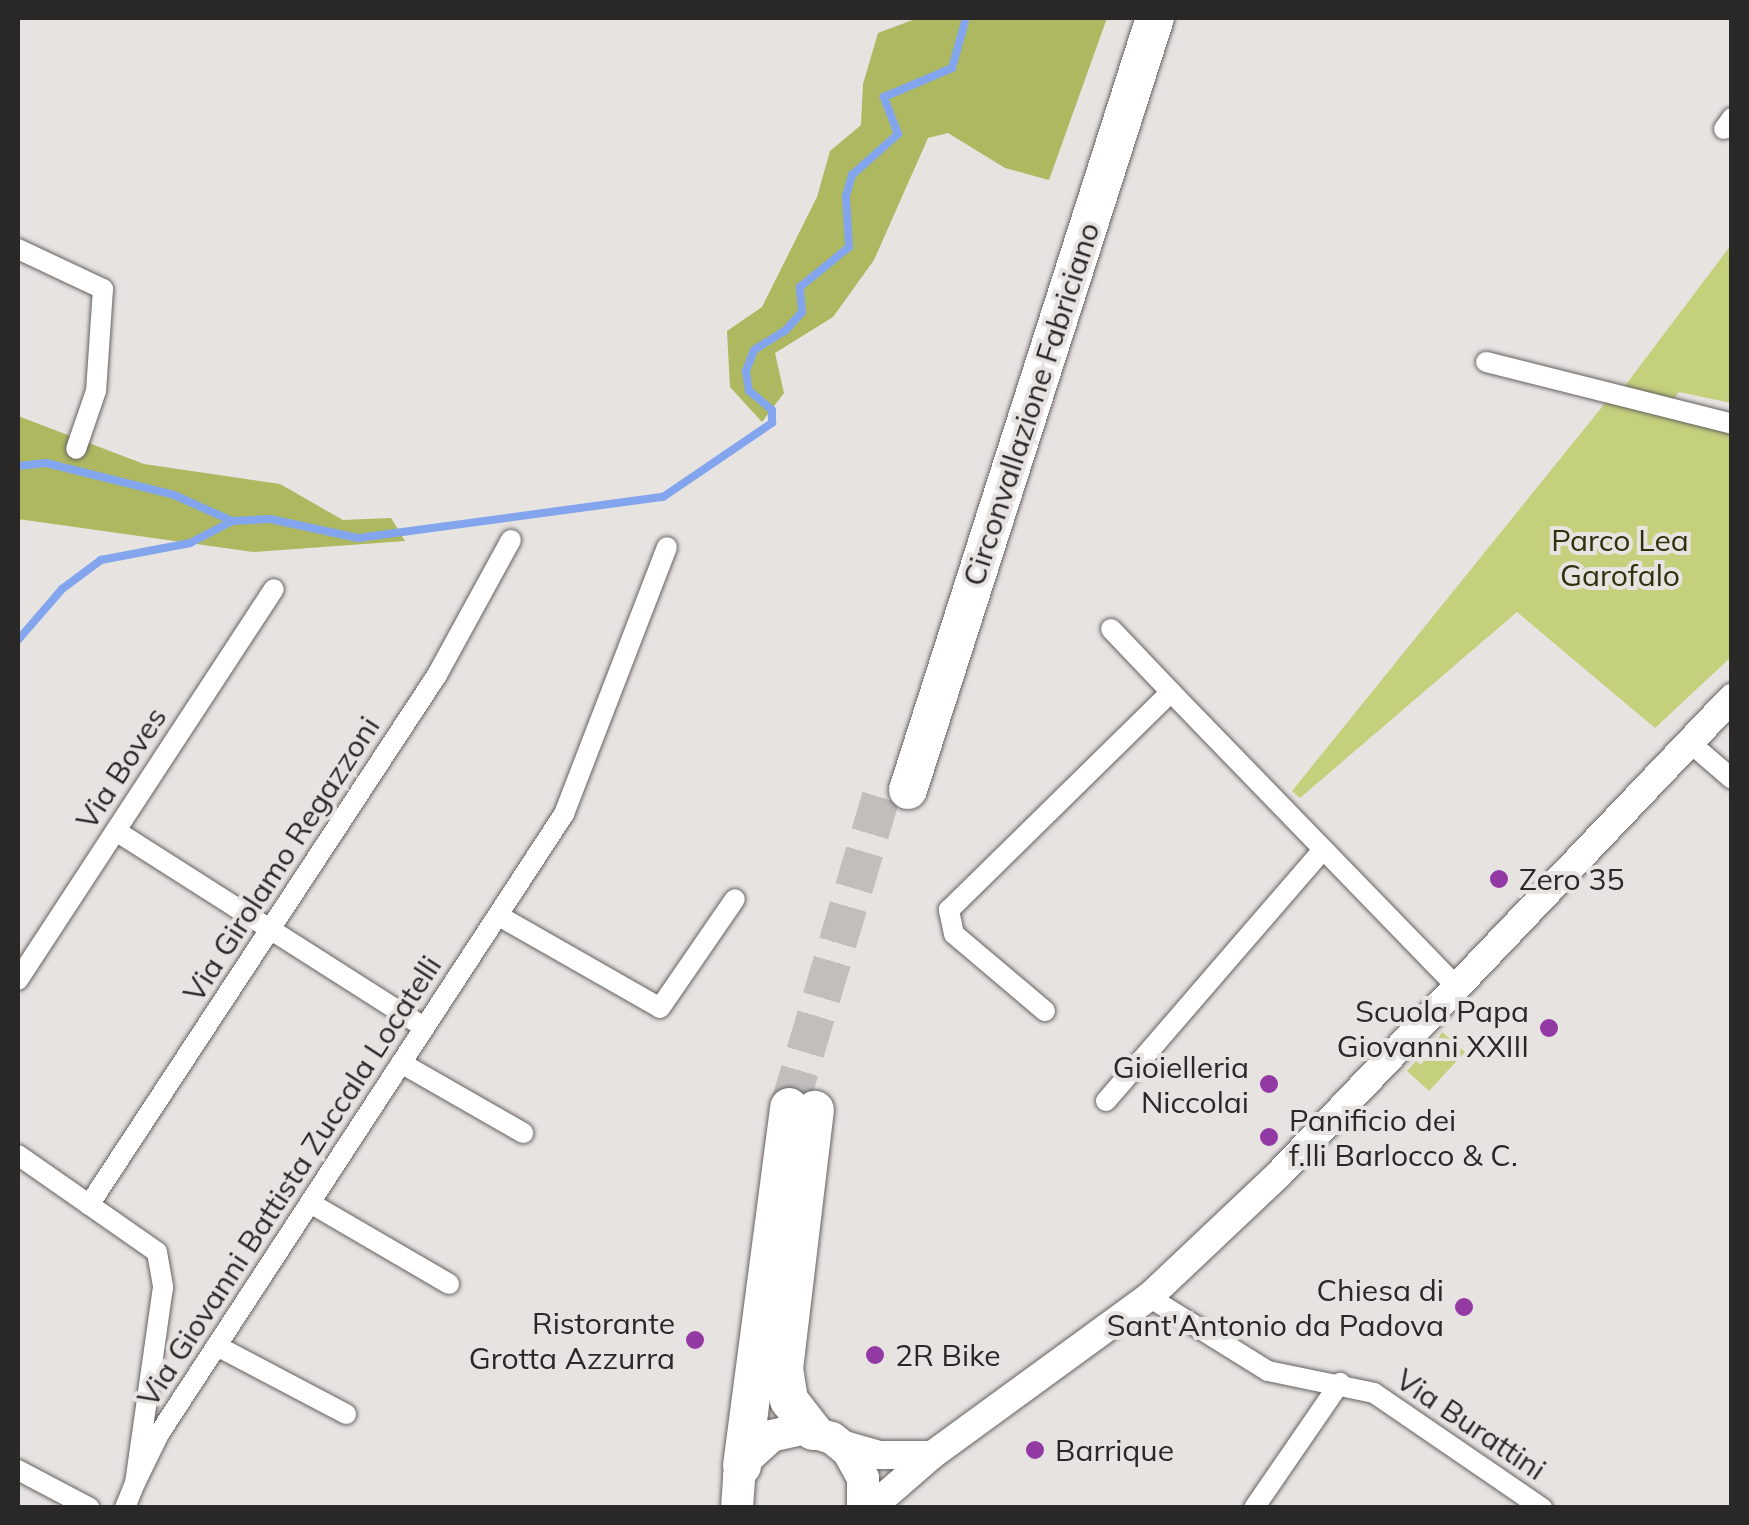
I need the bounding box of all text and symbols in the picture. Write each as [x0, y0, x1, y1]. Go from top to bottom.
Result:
street label: Circonvallazione Fabriciano [955, 218, 1107, 590]
park label: Parco Lea Garofalo [1551, 522, 1689, 592]
street label: Via Boves [68, 700, 174, 836]
street label: Via Girolamo Regazzoni [175, 710, 387, 1008]
place label: Zero 35 [1519, 861, 1624, 897]
marker: Zero 35 [1488, 868, 1510, 890]
street label: Via Giovanni Battista Zuccala Locatelli [130, 949, 448, 1413]
place label: Scuola Papa Giovanni XXIII [1337, 993, 1529, 1064]
marker: Scuola Papa Giovanni XXIII [1538, 1017, 1560, 1039]
place label: Gioielleria Niccolai [1113, 1049, 1249, 1120]
marker: Gioielleria Niccolai [1258, 1073, 1280, 1095]
place label: Panificio dei f.lli Barlocco & C. [1289, 1102, 1518, 1172]
marker: Panificio dei f.lli Barlocco & C. [1258, 1126, 1280, 1148]
place label: Chiesa di Sant'Antonio da Padova [1107, 1272, 1444, 1342]
marker: Chiesa di Sant'Antonio da Padova [1453, 1296, 1475, 1318]
place label: Ristorante Grotta Azzurra [469, 1305, 675, 1376]
marker: Ristorante Grotta Azzurra [684, 1329, 706, 1351]
place label: 2R Bike [895, 1337, 1001, 1373]
marker: 2R Bike [864, 1344, 886, 1366]
street label: Via Burattini [1389, 1361, 1553, 1487]
place label: Barrique [1055, 1432, 1174, 1468]
marker: Barrique [1024, 1439, 1046, 1461]

